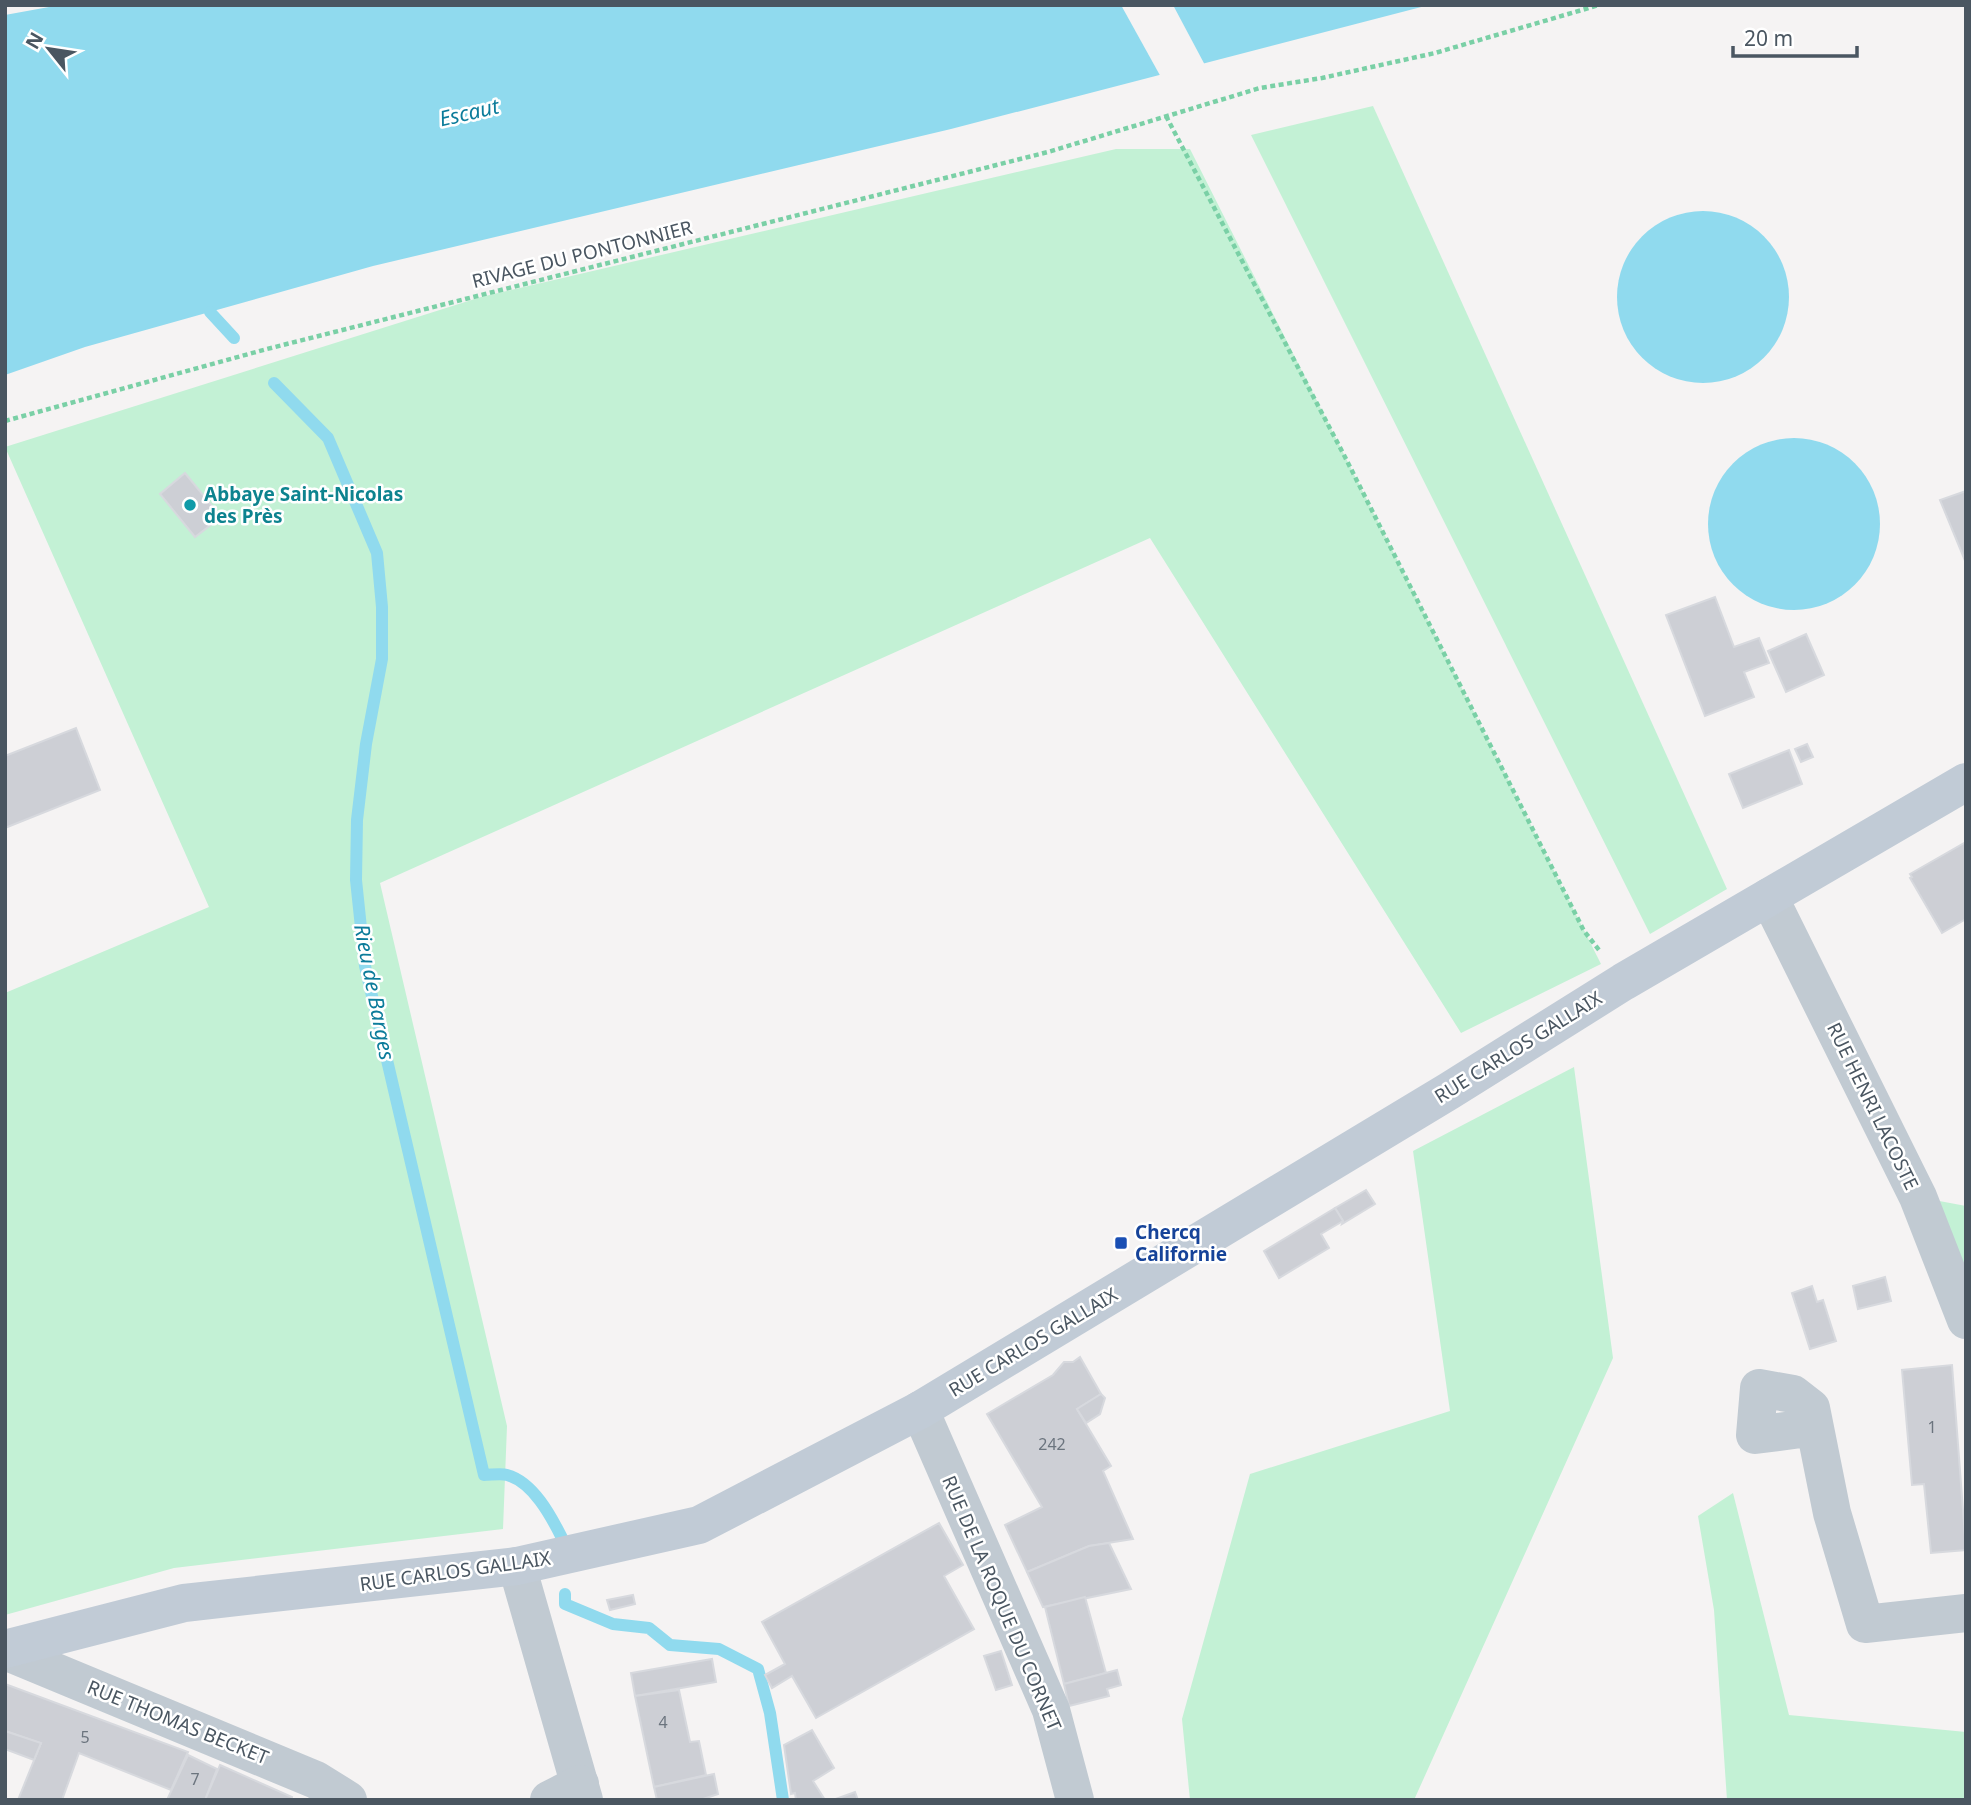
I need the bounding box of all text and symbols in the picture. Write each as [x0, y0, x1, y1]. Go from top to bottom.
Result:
north arrow [14, 14, 84, 84]
scale bar [1733, 14, 1857, 58]
text: 20 m [1744, 24, 1793, 52]
text: N [19, 27, 49, 54]
water label: Escaut [436, 91, 503, 132]
street label: RIVAGE DU PONTONNIER [469, 214, 695, 294]
place label: Abbaye Saint-Nicolas des Près [204, 481, 403, 529]
marker: Abbaye Saint-Nicolas des Près [182, 497, 198, 513]
water label: Rieu de Barges [348, 922, 402, 1062]
street label: RUE CARLOS GALLAIX [1429, 984, 1607, 1109]
street label: RUE HENRI LACOSTE [1821, 1018, 1925, 1194]
place label: Chercq Californie [1135, 1219, 1227, 1267]
marker: Chercq Californie [1113, 1235, 1129, 1251]
street label: RUE CARLOS GALLAIX [944, 1281, 1123, 1403]
house number: 1 [1927, 1416, 1937, 1438]
house number: 242 [1038, 1433, 1066, 1455]
street label: RUE DE LA ROQUE DU CORNET [936, 1471, 1068, 1735]
street label: RUE CARLOS GALLAIX [358, 1545, 553, 1597]
street label: RUE THOMAS BECKET [84, 1674, 273, 1770]
house number: 4 [658, 1711, 668, 1733]
house number: 5 [80, 1726, 90, 1748]
house number: 7 [190, 1768, 200, 1790]

